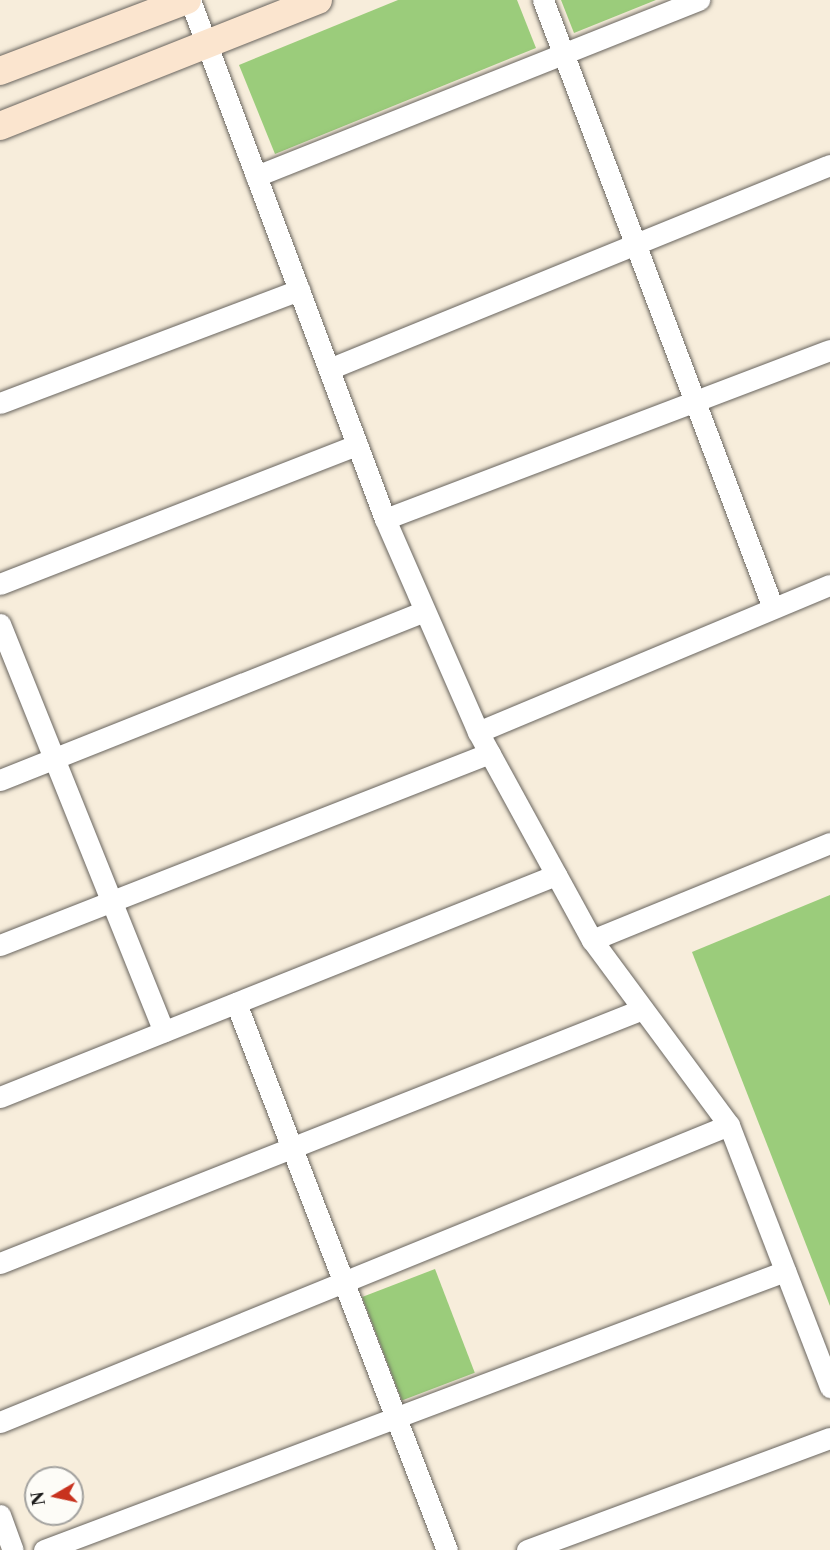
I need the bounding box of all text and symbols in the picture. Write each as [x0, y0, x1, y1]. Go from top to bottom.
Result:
north arrow [24, 1466, 84, 1526]
text: N [27, 1490, 49, 1507]

